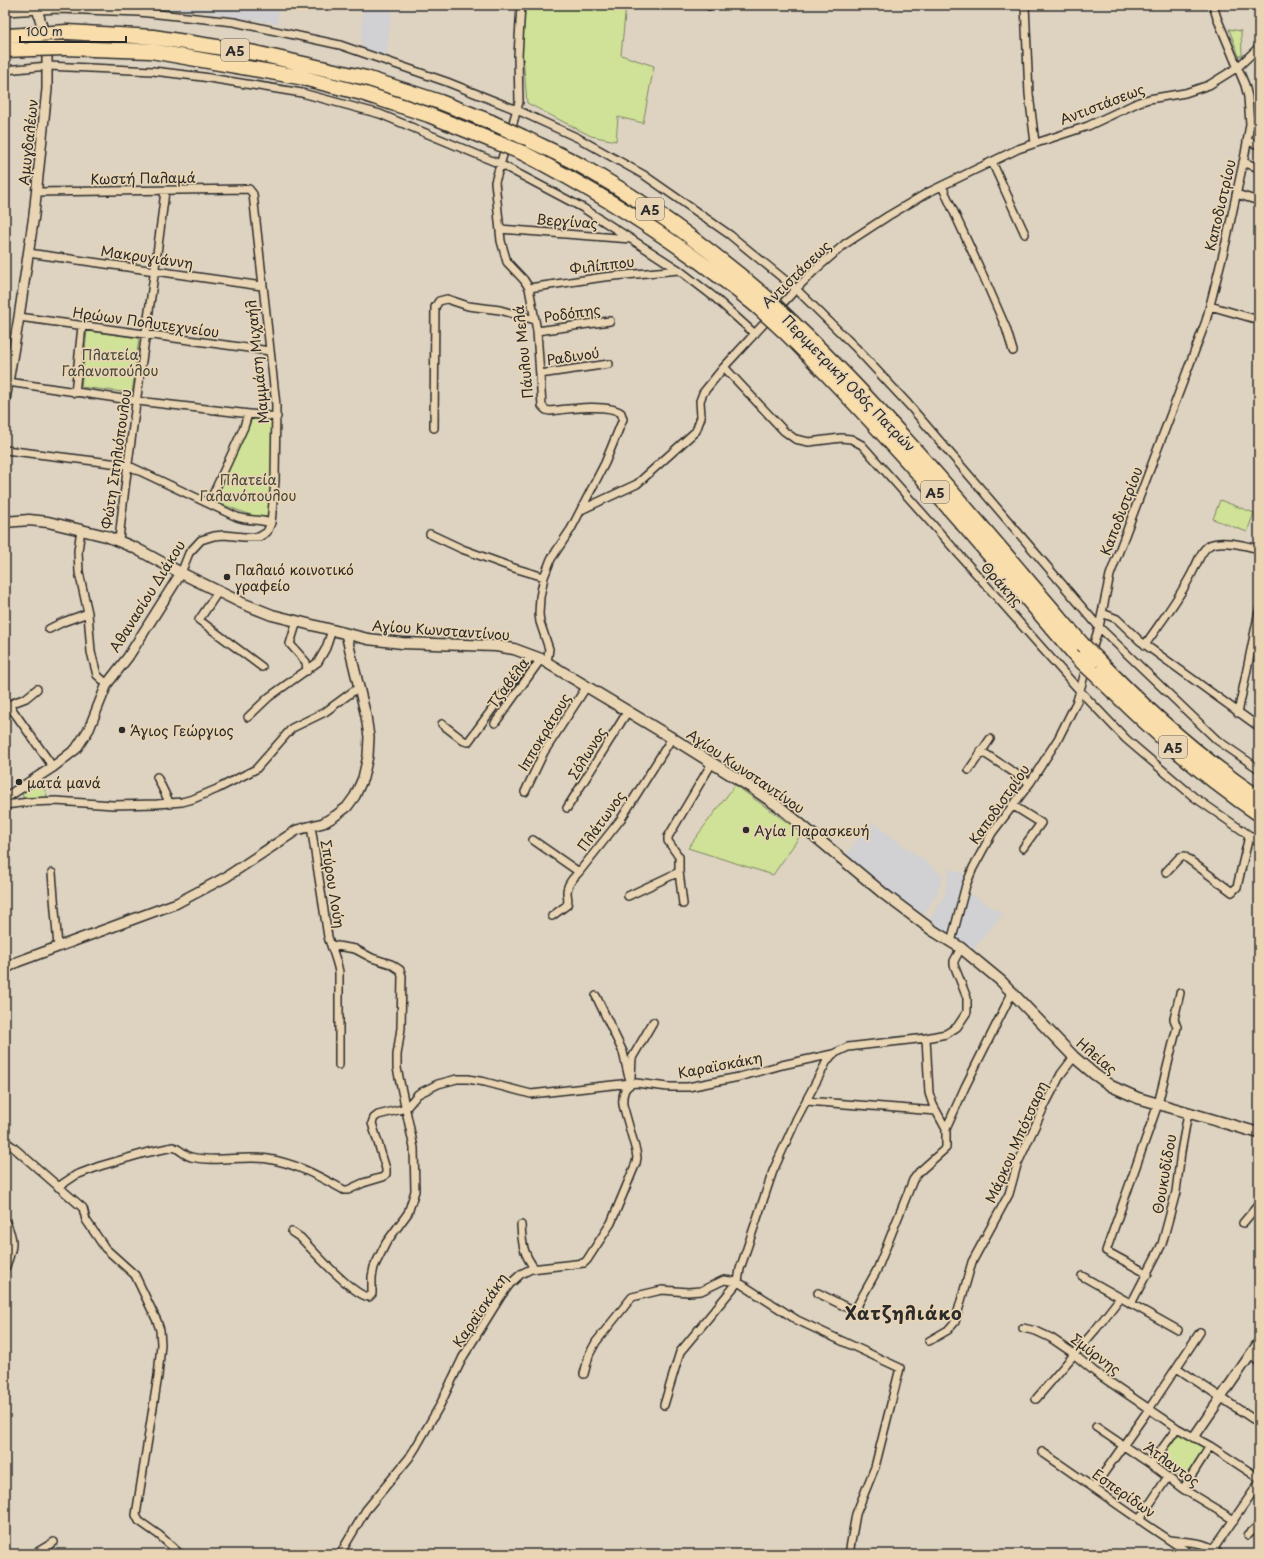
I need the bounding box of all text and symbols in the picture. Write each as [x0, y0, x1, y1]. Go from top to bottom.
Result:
scale bar [20, 18, 126, 44]
text: 100 m [26, 22, 63, 40]
road number: Α5 [221, 39, 249, 61]
street label: Αντιστάσεως [1057, 78, 1147, 130]
street label: Αμυγδαλέων [13, 98, 43, 186]
street label: Καποδιστρίου [1199, 157, 1241, 253]
street label: Κωστή Παλαμά [90, 167, 196, 189]
road number: Α5 [636, 198, 664, 220]
street label: Βεργίνας [535, 208, 599, 234]
street label: Αντιστάσεως [757, 235, 835, 313]
street label: Μακρυγιάννη [99, 240, 195, 274]
street label: Φιλίππου [568, 251, 636, 279]
street label: Μαμμάση Μιχαήλ [240, 299, 274, 425]
street label: Ροδόπης [542, 299, 602, 327]
street label: Ηρώων Πολυτεχνείου [71, 301, 221, 343]
street label: Πάυλου Μελά [508, 304, 538, 400]
street label: Περιμετρική Οδός Πατρών [778, 310, 920, 456]
street label: Ραδινού [545, 342, 601, 370]
park label: Πλατεία Γαλανοπούλου [62, 344, 158, 381]
street label: Φώτη Σπηλιόπουλου [96, 387, 136, 531]
street label: Καποδιστρίου [1094, 464, 1148, 558]
park label: Πλατεία Γαλανόπουλου [200, 469, 296, 506]
road number: Α5 [921, 481, 949, 503]
street label: Αθανασίου Διάκου [104, 536, 190, 656]
street label: Θράκης [976, 557, 1028, 611]
place label: Παλαιό κοινοτικό γραφείο [235, 559, 354, 596]
marker: Παλαιό κοινοτικό γραφείο [222, 572, 232, 582]
street label: Αγίου Κωνσταντίνου [371, 615, 511, 645]
street label: Τζαβέλα [482, 653, 534, 713]
street label: Ιπποκράτους [512, 689, 576, 775]
place label: Άγιος Γεώργιος [130, 720, 234, 741]
street label: Σόλωνος [563, 723, 611, 783]
street label: Αγίου Κωνσταντίνου [683, 724, 809, 818]
marker: Άγιος Γεώργιος [117, 725, 127, 735]
road number: Α5 [1159, 736, 1187, 758]
street label: Καποδιστρίου [964, 760, 1034, 848]
place label: ματά μανά [27, 772, 101, 793]
marker: ματά μανά [14, 777, 24, 787]
street label: Πλάτωνος [572, 786, 630, 856]
place label: Αγία Παρασκευή [754, 820, 869, 841]
marker: Αγία Παρασκευή [741, 825, 751, 835]
street label: Σπύρου Λούη [316, 838, 350, 930]
street label: Ηλείας [1072, 1033, 1122, 1079]
street label: Καραϊσκάκη [676, 1047, 764, 1083]
street label: Μάρκου Μπότσαρη [980, 1078, 1052, 1206]
street label: Θουκυδίδου [1147, 1132, 1181, 1216]
street label: Καραϊσκάκη [447, 1269, 513, 1351]
district label: Χατζηλιάκο [845, 1299, 963, 1326]
street label: Σμύρνης [1067, 1328, 1125, 1380]
street label: Άτλαντος [1140, 1437, 1204, 1491]
street label: Εσπερίδων [1088, 1464, 1160, 1522]

